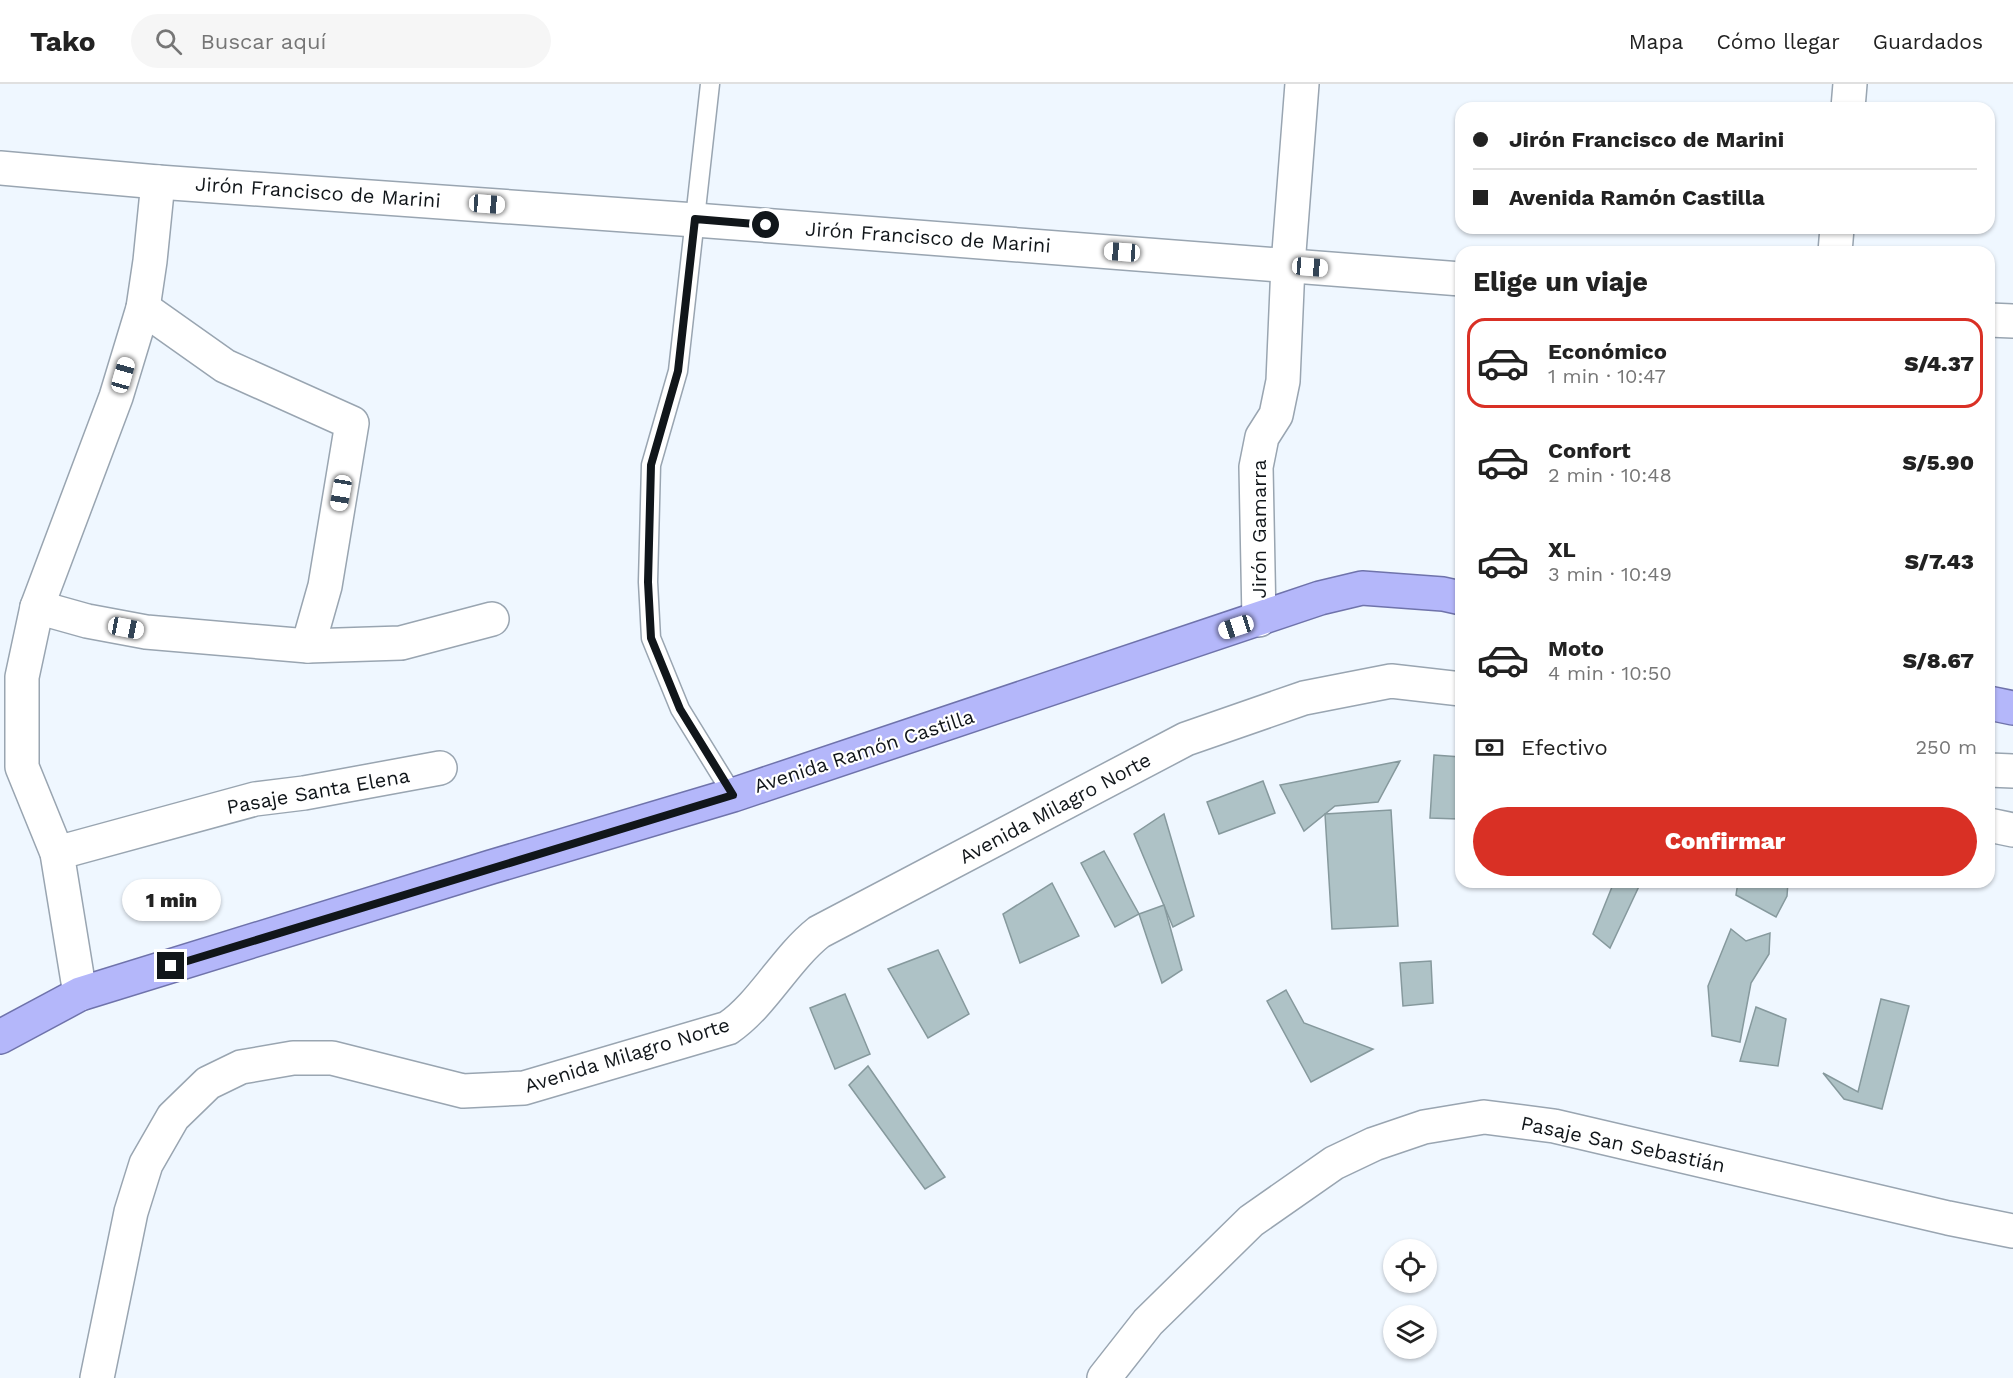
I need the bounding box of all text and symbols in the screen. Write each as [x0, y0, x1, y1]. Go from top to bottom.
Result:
search box [131, 14, 551, 68]
text: Tako [30, 25, 95, 58]
icon: search [152, 25, 185, 58]
text: Buscar aquí [200, 29, 326, 54]
text: Mapa [1629, 29, 1683, 54]
text: Cómo llegar [1716, 29, 1840, 54]
text: Guardados [1873, 29, 1983, 54]
text: Jirón Francisco de Marini [1509, 127, 1784, 152]
street label: Jirón Francisco de Marini [194, 171, 442, 213]
text: Avenida Ramón Castilla [1509, 185, 1765, 210]
car [468, 194, 506, 214]
route start [752, 211, 779, 238]
street label: Jirón Francisco de Marini [804, 216, 1052, 258]
car [1103, 242, 1141, 262]
car [1291, 256, 1329, 278]
text: Elige un viaje [1473, 266, 1648, 298]
icon: car [1476, 336, 1530, 390]
text: Económico [1548, 339, 1667, 364]
text: S/4.37 [1904, 351, 1974, 376]
car [109, 355, 137, 395]
text: 1 min · 10:47 [1548, 364, 1666, 388]
icon: car [1476, 435, 1530, 489]
text: Confort [1548, 438, 1631, 463]
text: S/5.90 [1903, 450, 1974, 475]
street label: Jirón Gamarra [1247, 459, 1271, 599]
text: 2 min · 10:48 [1548, 463, 1672, 487]
car [329, 474, 353, 512]
icon: car [1476, 534, 1530, 588]
text: XL [1548, 537, 1576, 562]
text: S/7.43 [1905, 549, 1974, 574]
text: 3 min · 10:49 [1548, 562, 1672, 586]
car [1216, 613, 1256, 641]
car [107, 616, 145, 640]
icon: car [1476, 633, 1530, 687]
text: Moto [1548, 636, 1604, 661]
text: S/8.67 [1903, 648, 1974, 673]
text: 4 min · 10:50 [1548, 661, 1672, 685]
street label: Avenida Ramón Castilla [751, 704, 977, 798]
icon: cash [1473, 731, 1506, 764]
text: Efectivo [1521, 735, 1608, 760]
text: 250 m [1915, 735, 1977, 759]
street label: Avenida Milagro Norte [955, 747, 1155, 869]
street label: Pasaje Santa Elena [225, 763, 411, 819]
button: Confirmar [1473, 807, 1977, 876]
callout: 1 min [122, 879, 220, 921]
text: 1 min [146, 888, 197, 912]
route end [157, 952, 184, 979]
street label: Avenida Milagro Norte [521, 1012, 733, 1098]
street label: Pasaje San Sebastián [1519, 1111, 1727, 1177]
map controls [1383, 1239, 1437, 1359]
button: locate [1383, 1239, 1437, 1293]
button: layers [1383, 1305, 1437, 1359]

